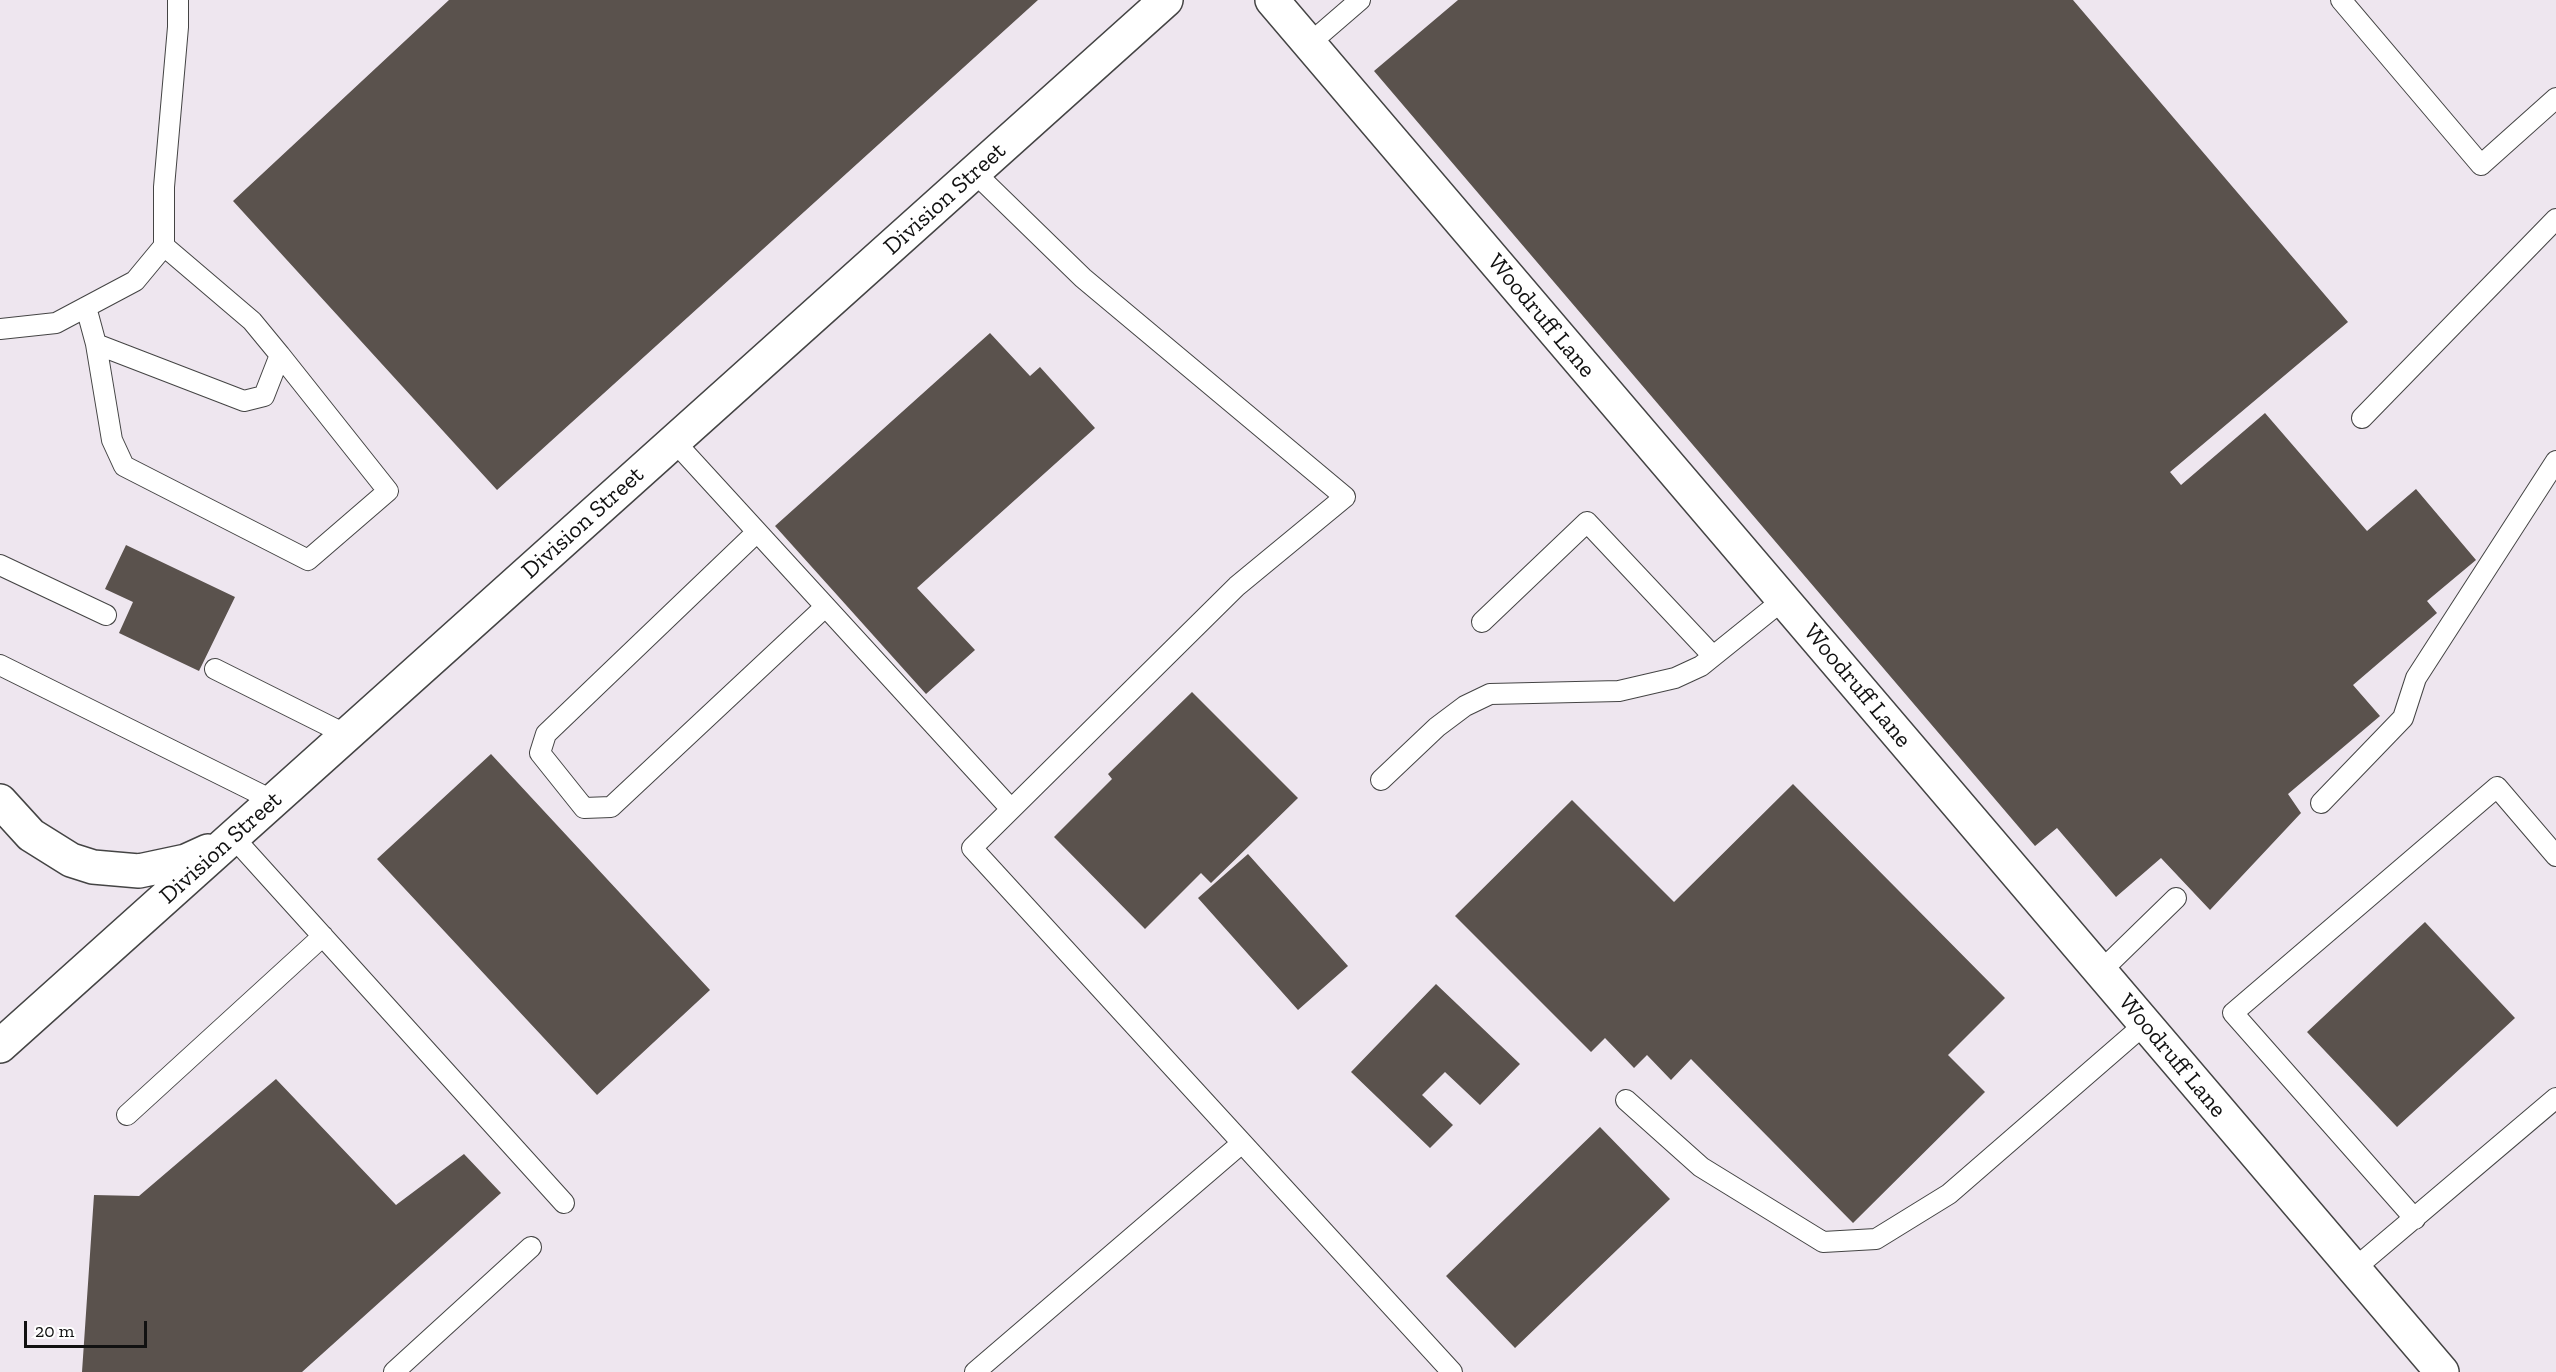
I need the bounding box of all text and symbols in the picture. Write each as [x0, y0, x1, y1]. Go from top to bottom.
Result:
street label: Division Street [878, 137, 1012, 261]
street label: Woodruff Lane [1481, 248, 1601, 384]
street label: Division Street [516, 461, 650, 585]
street label: Woodruff Lane [1797, 618, 1917, 754]
street label: Division Street [154, 786, 288, 910]
street label: Woodruff Lane [2112, 988, 2232, 1124]
scale bar [27, 1309, 150, 1347]
text: 20 m [35, 1320, 74, 1342]

